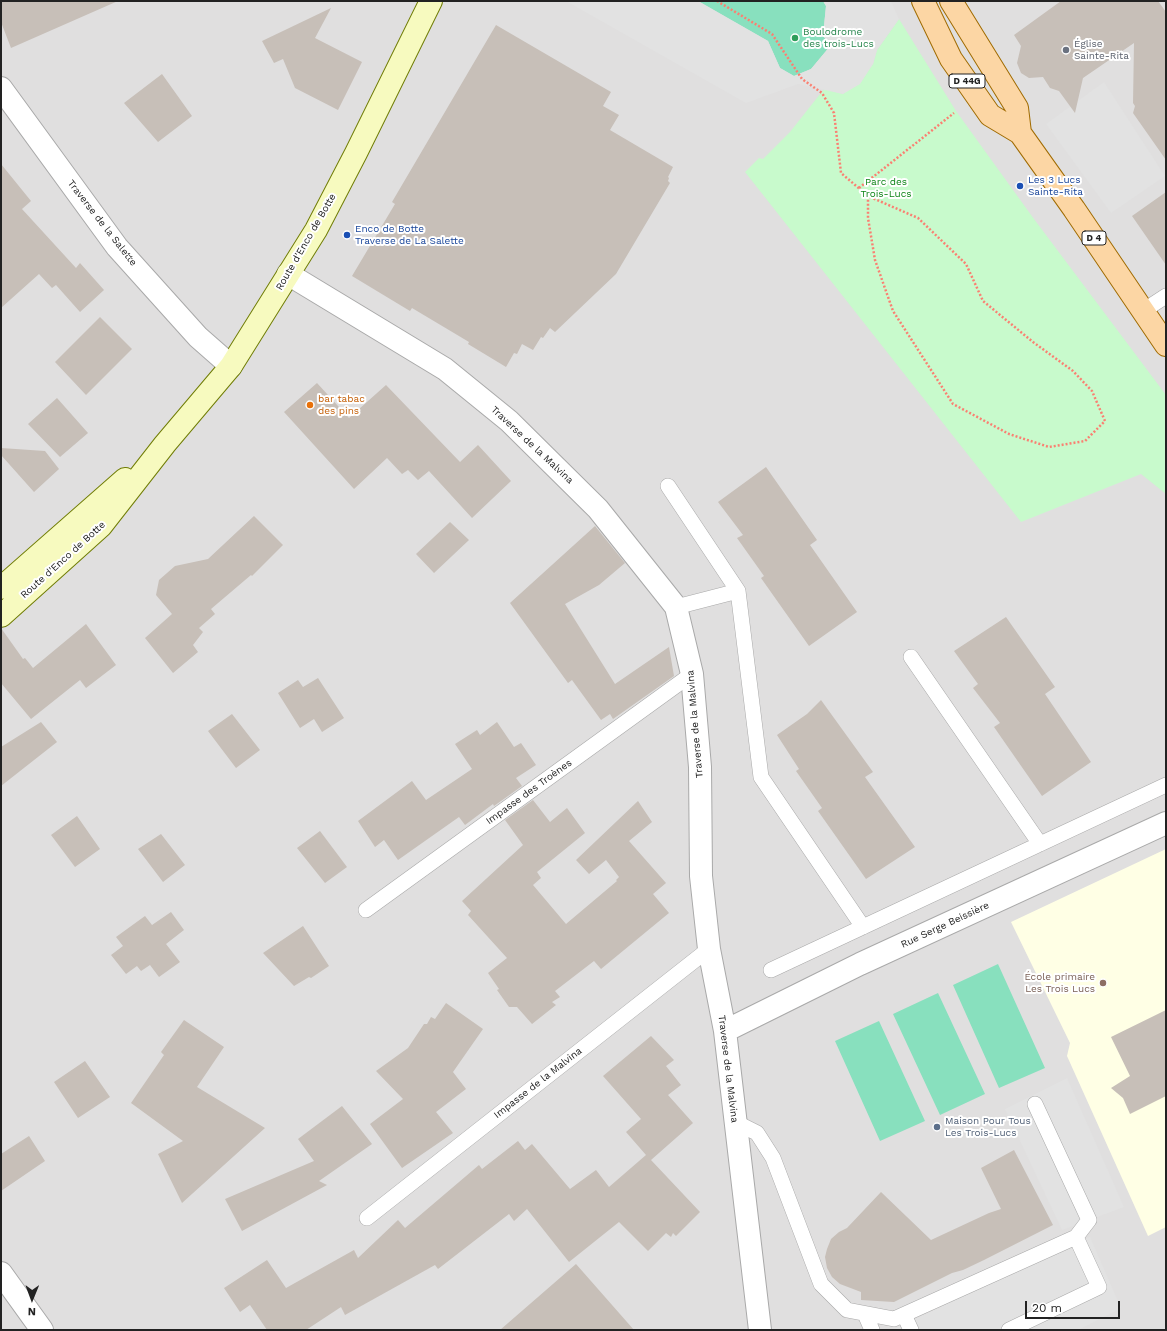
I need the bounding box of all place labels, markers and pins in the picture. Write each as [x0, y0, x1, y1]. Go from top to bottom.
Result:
place label: Boulodrome des trois-Lucs [803, 26, 874, 50]
marker: Boulodrome des trois-Lucs [790, 33, 800, 43]
place label: Église Sainte-Rita [1074, 38, 1129, 62]
marker: Église Sainte-Rita [1061, 45, 1071, 55]
place label: Les 3 Lucs Sainte-Rita [1028, 174, 1083, 198]
marker: Les 3 Lucs Sainte-Rita [1015, 181, 1025, 191]
place label: Enco de Botte Traverse de La Salette [355, 223, 464, 246]
marker: Enco de Botte Traverse de La Salette [342, 230, 352, 240]
place label: bar tabac des pins [318, 393, 365, 416]
marker: bar tabac des pins [305, 400, 315, 410]
place label: École primaire Les Trois Lucs [1024, 971, 1095, 994]
marker: École primaire Les Trois Lucs [1098, 978, 1108, 988]
place label: Maison Pour Tous Les Trois-Lucs [945, 1115, 1031, 1138]
marker: Maison Pour Tous Les Trois-Lucs [932, 1122, 942, 1132]

